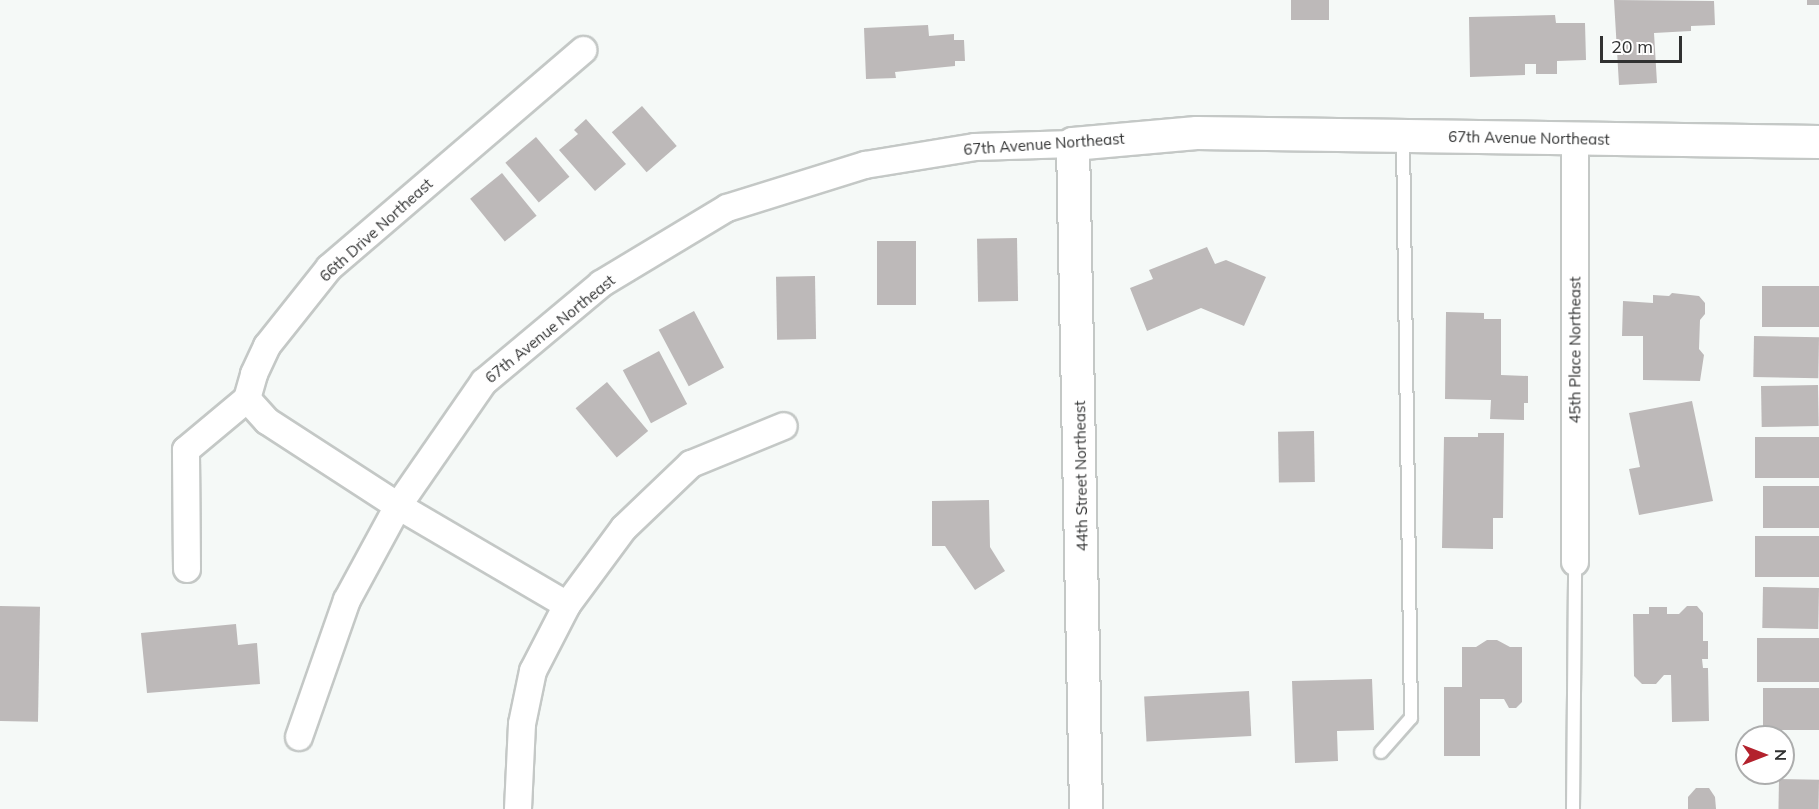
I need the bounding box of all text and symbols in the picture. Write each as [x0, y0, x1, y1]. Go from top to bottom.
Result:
scale bar [1603, 24, 1686, 62]
text: 20 m [1611, 35, 1653, 58]
street label: 67th Avenue Northeast [1448, 128, 1610, 148]
street label: 67th Avenue Northeast [963, 129, 1125, 159]
street label: 66th Drive Northeast [316, 175, 436, 285]
street label: 67th Avenue Northeast [482, 271, 618, 387]
street label: 45th Place Northeast [1566, 276, 1584, 424]
street label: 44th Street Northeast [1071, 400, 1091, 552]
north arrow [1735, 725, 1795, 785]
text: N [1771, 749, 1791, 761]

